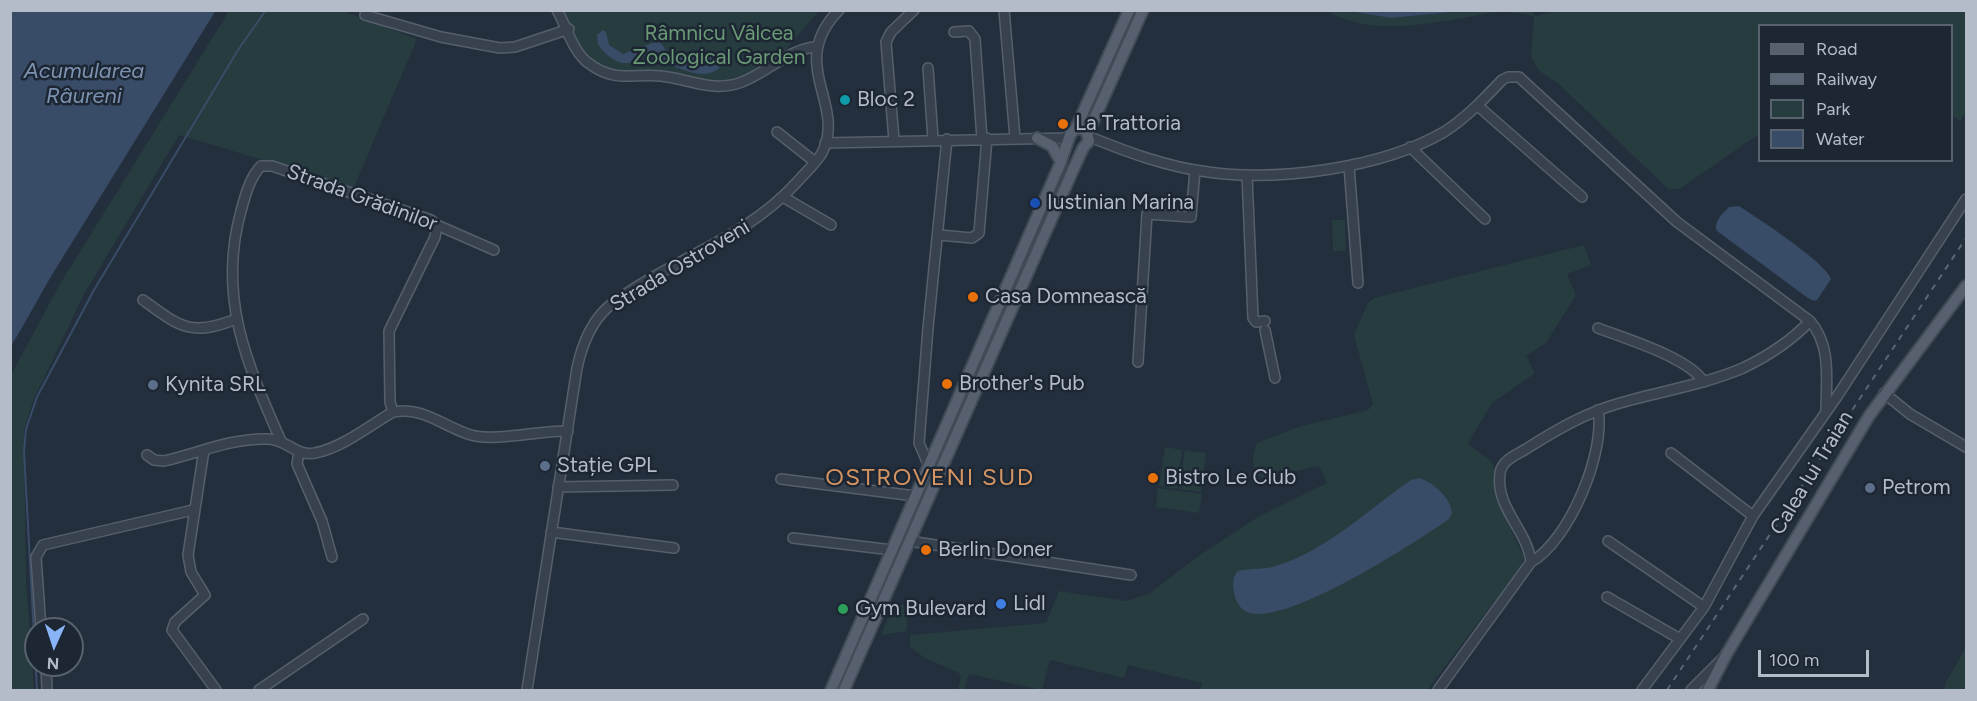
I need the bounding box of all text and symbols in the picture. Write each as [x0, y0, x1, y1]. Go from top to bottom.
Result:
park label: Râmnicu Vâlcea Zoological Garden [633, 21, 805, 71]
legend [1758, 24, 1953, 162]
text: Road [1816, 38, 1857, 60]
water label: Acumularea Râureni [24, 59, 144, 110]
text: Railway [1816, 68, 1877, 90]
place label: Bloc 2 [857, 87, 915, 113]
marker: Bloc 2 [838, 93, 852, 107]
text: Park [1816, 98, 1850, 120]
place label: La Trattoria [1075, 111, 1181, 137]
marker: La Trattoria [1056, 117, 1070, 131]
text: Water [1816, 128, 1864, 150]
street label: Strada Grădinilor [283, 159, 441, 237]
place label: Iustinian Marina [1047, 190, 1194, 216]
marker: Iustinian Marina [1028, 196, 1042, 210]
street label: Strada Ostroveni [606, 214, 754, 318]
place label: Casa Domnească [985, 284, 1147, 310]
marker: Casa Domnească [966, 290, 980, 304]
place label: Brother's Pub [959, 371, 1085, 397]
place label: Kynita SRL [165, 372, 266, 398]
marker: Brother's Pub [940, 377, 954, 391]
marker: Kynita SRL [146, 378, 160, 392]
street label: Calea lui Traian [1765, 407, 1859, 539]
place label: Stație GPL [557, 453, 657, 479]
marker: Stație GPL [538, 459, 552, 473]
district label: OSTROVENI SUD [825, 464, 1035, 492]
place label: Bistro Le Club [1165, 465, 1296, 491]
marker: Bistro Le Club [1146, 471, 1160, 485]
place label: Petrom [1882, 475, 1951, 501]
marker: Petrom [1863, 481, 1877, 495]
place label: Berlin Doner [938, 537, 1053, 563]
marker: Berlin Doner [919, 543, 933, 557]
place label: Lidl [1013, 591, 1046, 617]
place label: Gym Bulevard [855, 596, 986, 622]
marker: Lidl [994, 597, 1008, 611]
marker: Gym Bulevard [836, 602, 850, 616]
north arrow [24, 617, 84, 677]
scale bar [1761, 638, 1872, 676]
text: 100 m [1769, 649, 1819, 671]
text: N [46, 654, 60, 673]

